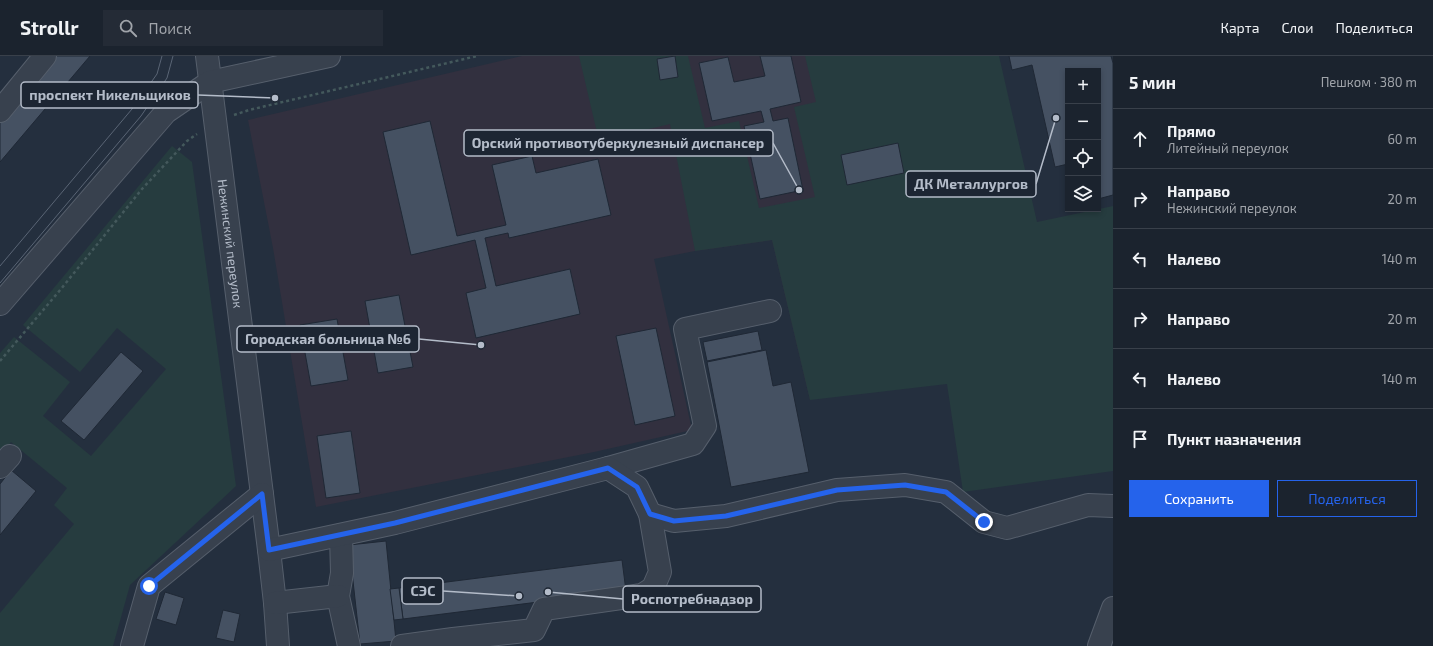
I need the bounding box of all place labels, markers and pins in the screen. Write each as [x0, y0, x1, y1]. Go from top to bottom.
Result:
callout: проспект Никельщиков [21, 82, 198, 108]
callout: Орский противотуберкулезный диспансер [464, 130, 773, 156]
callout: ДК Металлургов [906, 171, 1036, 197]
callout: Городская больница №6 [237, 326, 419, 352]
callout: СЭС [402, 578, 443, 604]
callout: Роспотребнадзор [623, 586, 761, 612]

